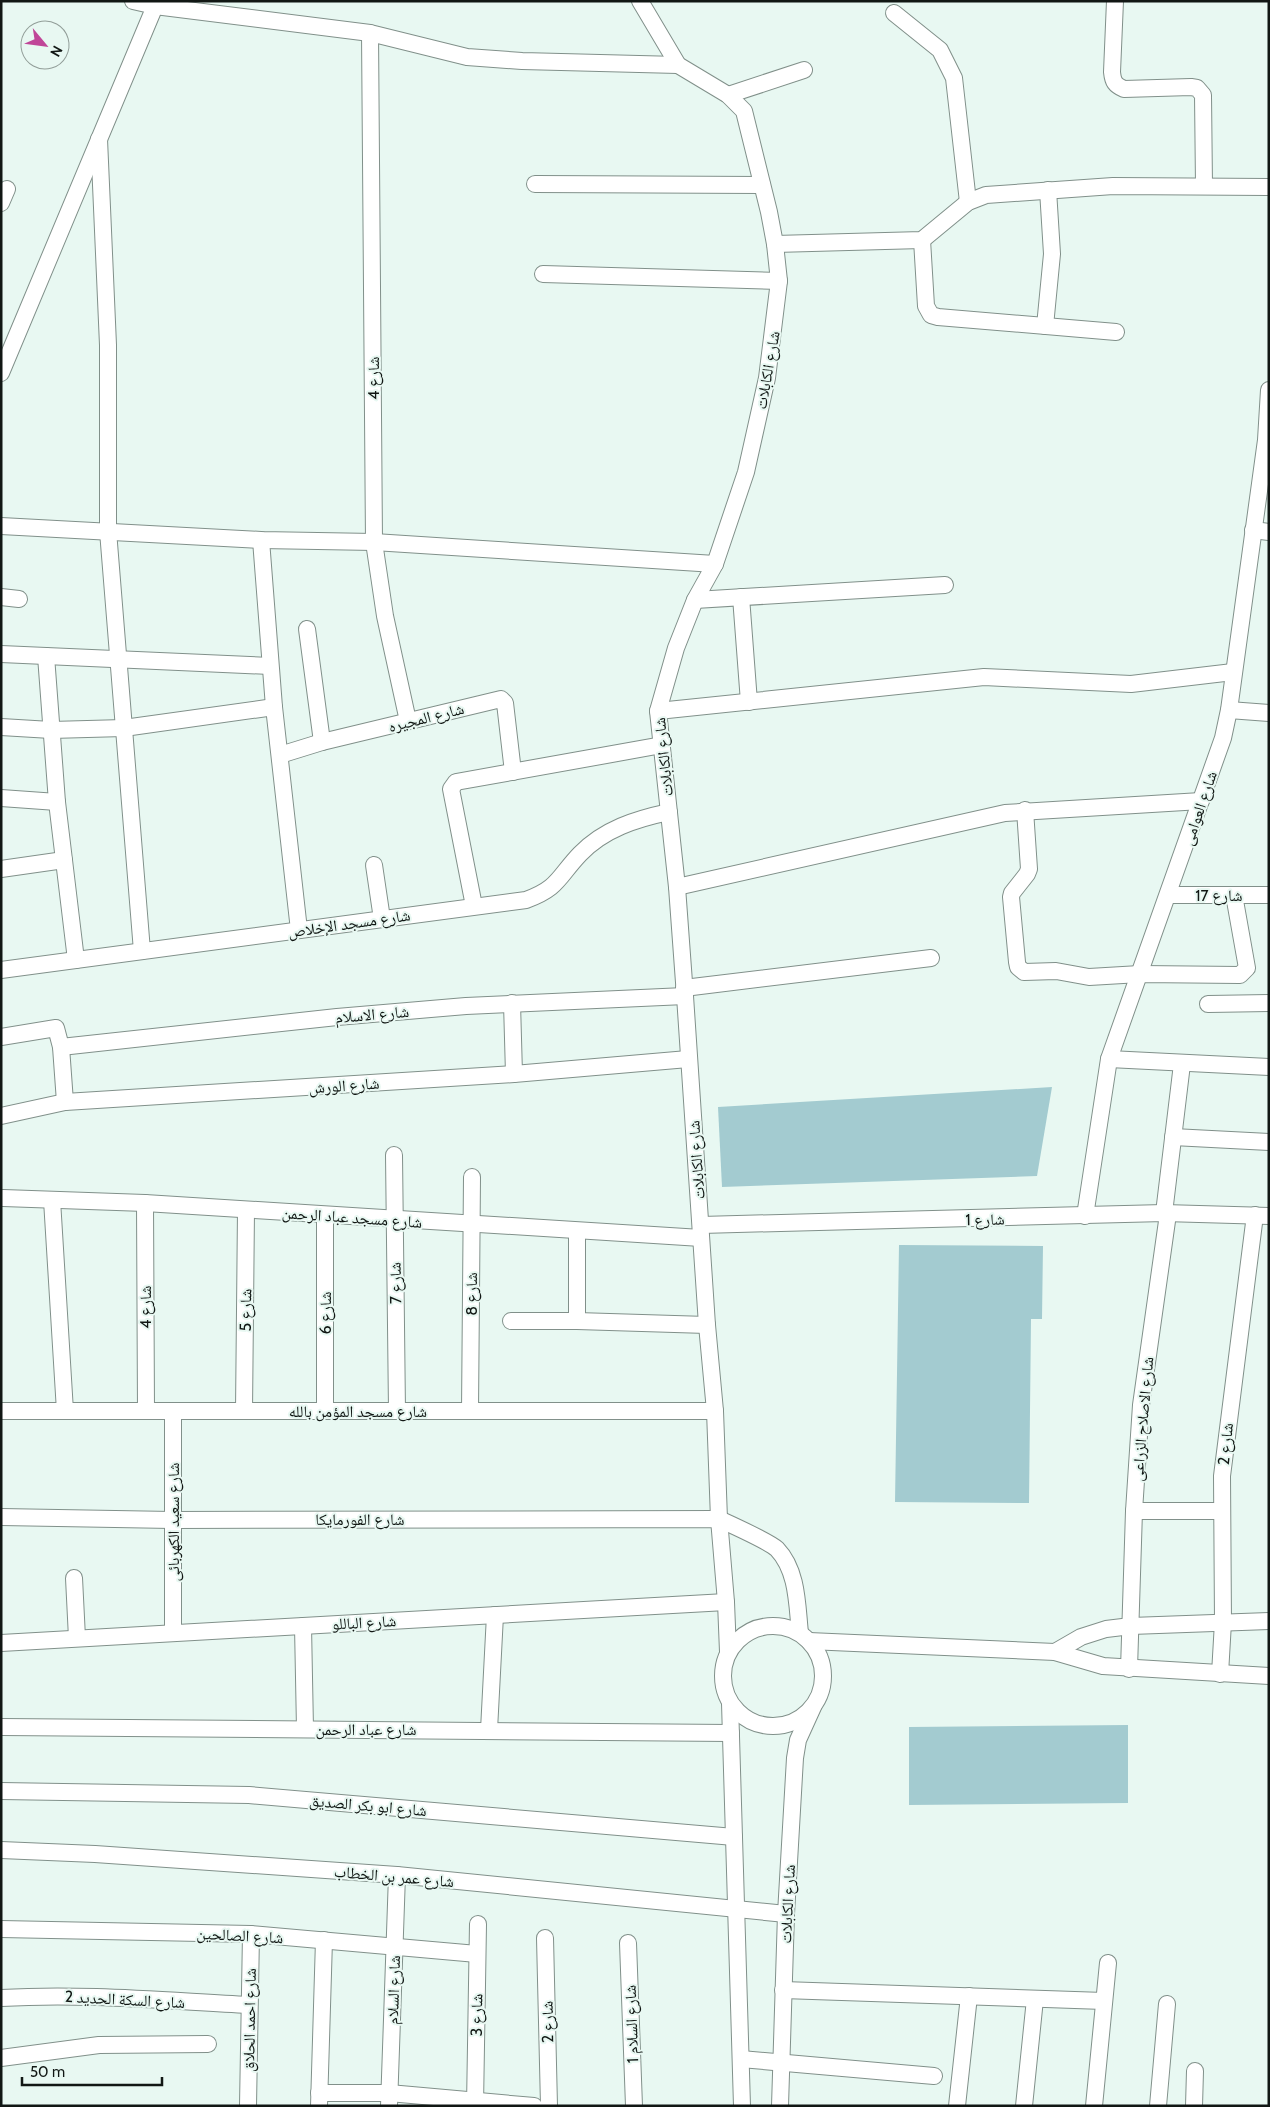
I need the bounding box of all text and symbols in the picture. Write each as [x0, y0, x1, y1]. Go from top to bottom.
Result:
north arrow [20, 20, 70, 70]
text: N [46, 43, 67, 60]
street label: شارع الكابلات [751, 329, 785, 411]
street label: شارع 4 [364, 356, 384, 400]
street label: شارع المجيره [386, 699, 466, 737]
street label: شارع الكابلات [650, 717, 678, 797]
street label: شارع العوامى [1178, 768, 1222, 848]
street label: شارع 17 [1195, 886, 1243, 906]
street label: شارع مسجد الإخلاص [287, 906, 412, 942]
street label: شارع الاسلام [334, 1002, 410, 1028]
street label: شارع الورش [308, 1074, 380, 1098]
street label: شارع الكابلات [684, 1120, 710, 1200]
street label: شارع مسجد عباد الرحمن [281, 1203, 423, 1233]
street label: شارع 1 [965, 1210, 1005, 1230]
street label: شارع 7 [386, 1262, 406, 1304]
street label: شارع 8 [462, 1272, 482, 1316]
street label: شارع 4 [136, 1285, 156, 1329]
street label: شارع 5 [236, 1289, 256, 1332]
street label: شارع 6 [316, 1291, 336, 1335]
street label: شارع الاصلاح الزراعى [1128, 1356, 1158, 1482]
street label: شارع مسجد المؤمن بالله [289, 1402, 427, 1422]
street label: شارع 2 [1214, 1422, 1238, 1466]
street label: شارع سعيد الكهربائى [164, 1462, 184, 1582]
street label: شارع الفورمايكا [315, 1510, 405, 1530]
street label: شارع الباللو [331, 1611, 397, 1635]
street label: شارع عباد الرحمن [316, 1720, 416, 1740]
street label: شارع ابو بكر الصديق [308, 1791, 428, 1821]
street label: شارع عمر بن الخطاب [333, 1862, 455, 1892]
street label: شارع الكابلات [776, 1864, 800, 1944]
street label: شارع الصالحين [196, 1924, 284, 1948]
street label: شارع السلام [383, 1955, 405, 2025]
street label: شارع احمد الحلاق [239, 1968, 261, 2072]
street label: شارع السلام 1 [621, 1985, 643, 2063]
street label: شارع السكة الحديد 2 [64, 1987, 186, 2013]
street label: شارع 3 [467, 1994, 487, 2037]
street label: شارع 2 [538, 2001, 558, 2043]
scale bar [22, 2054, 162, 2086]
text: 50 m [30, 2063, 65, 2081]

